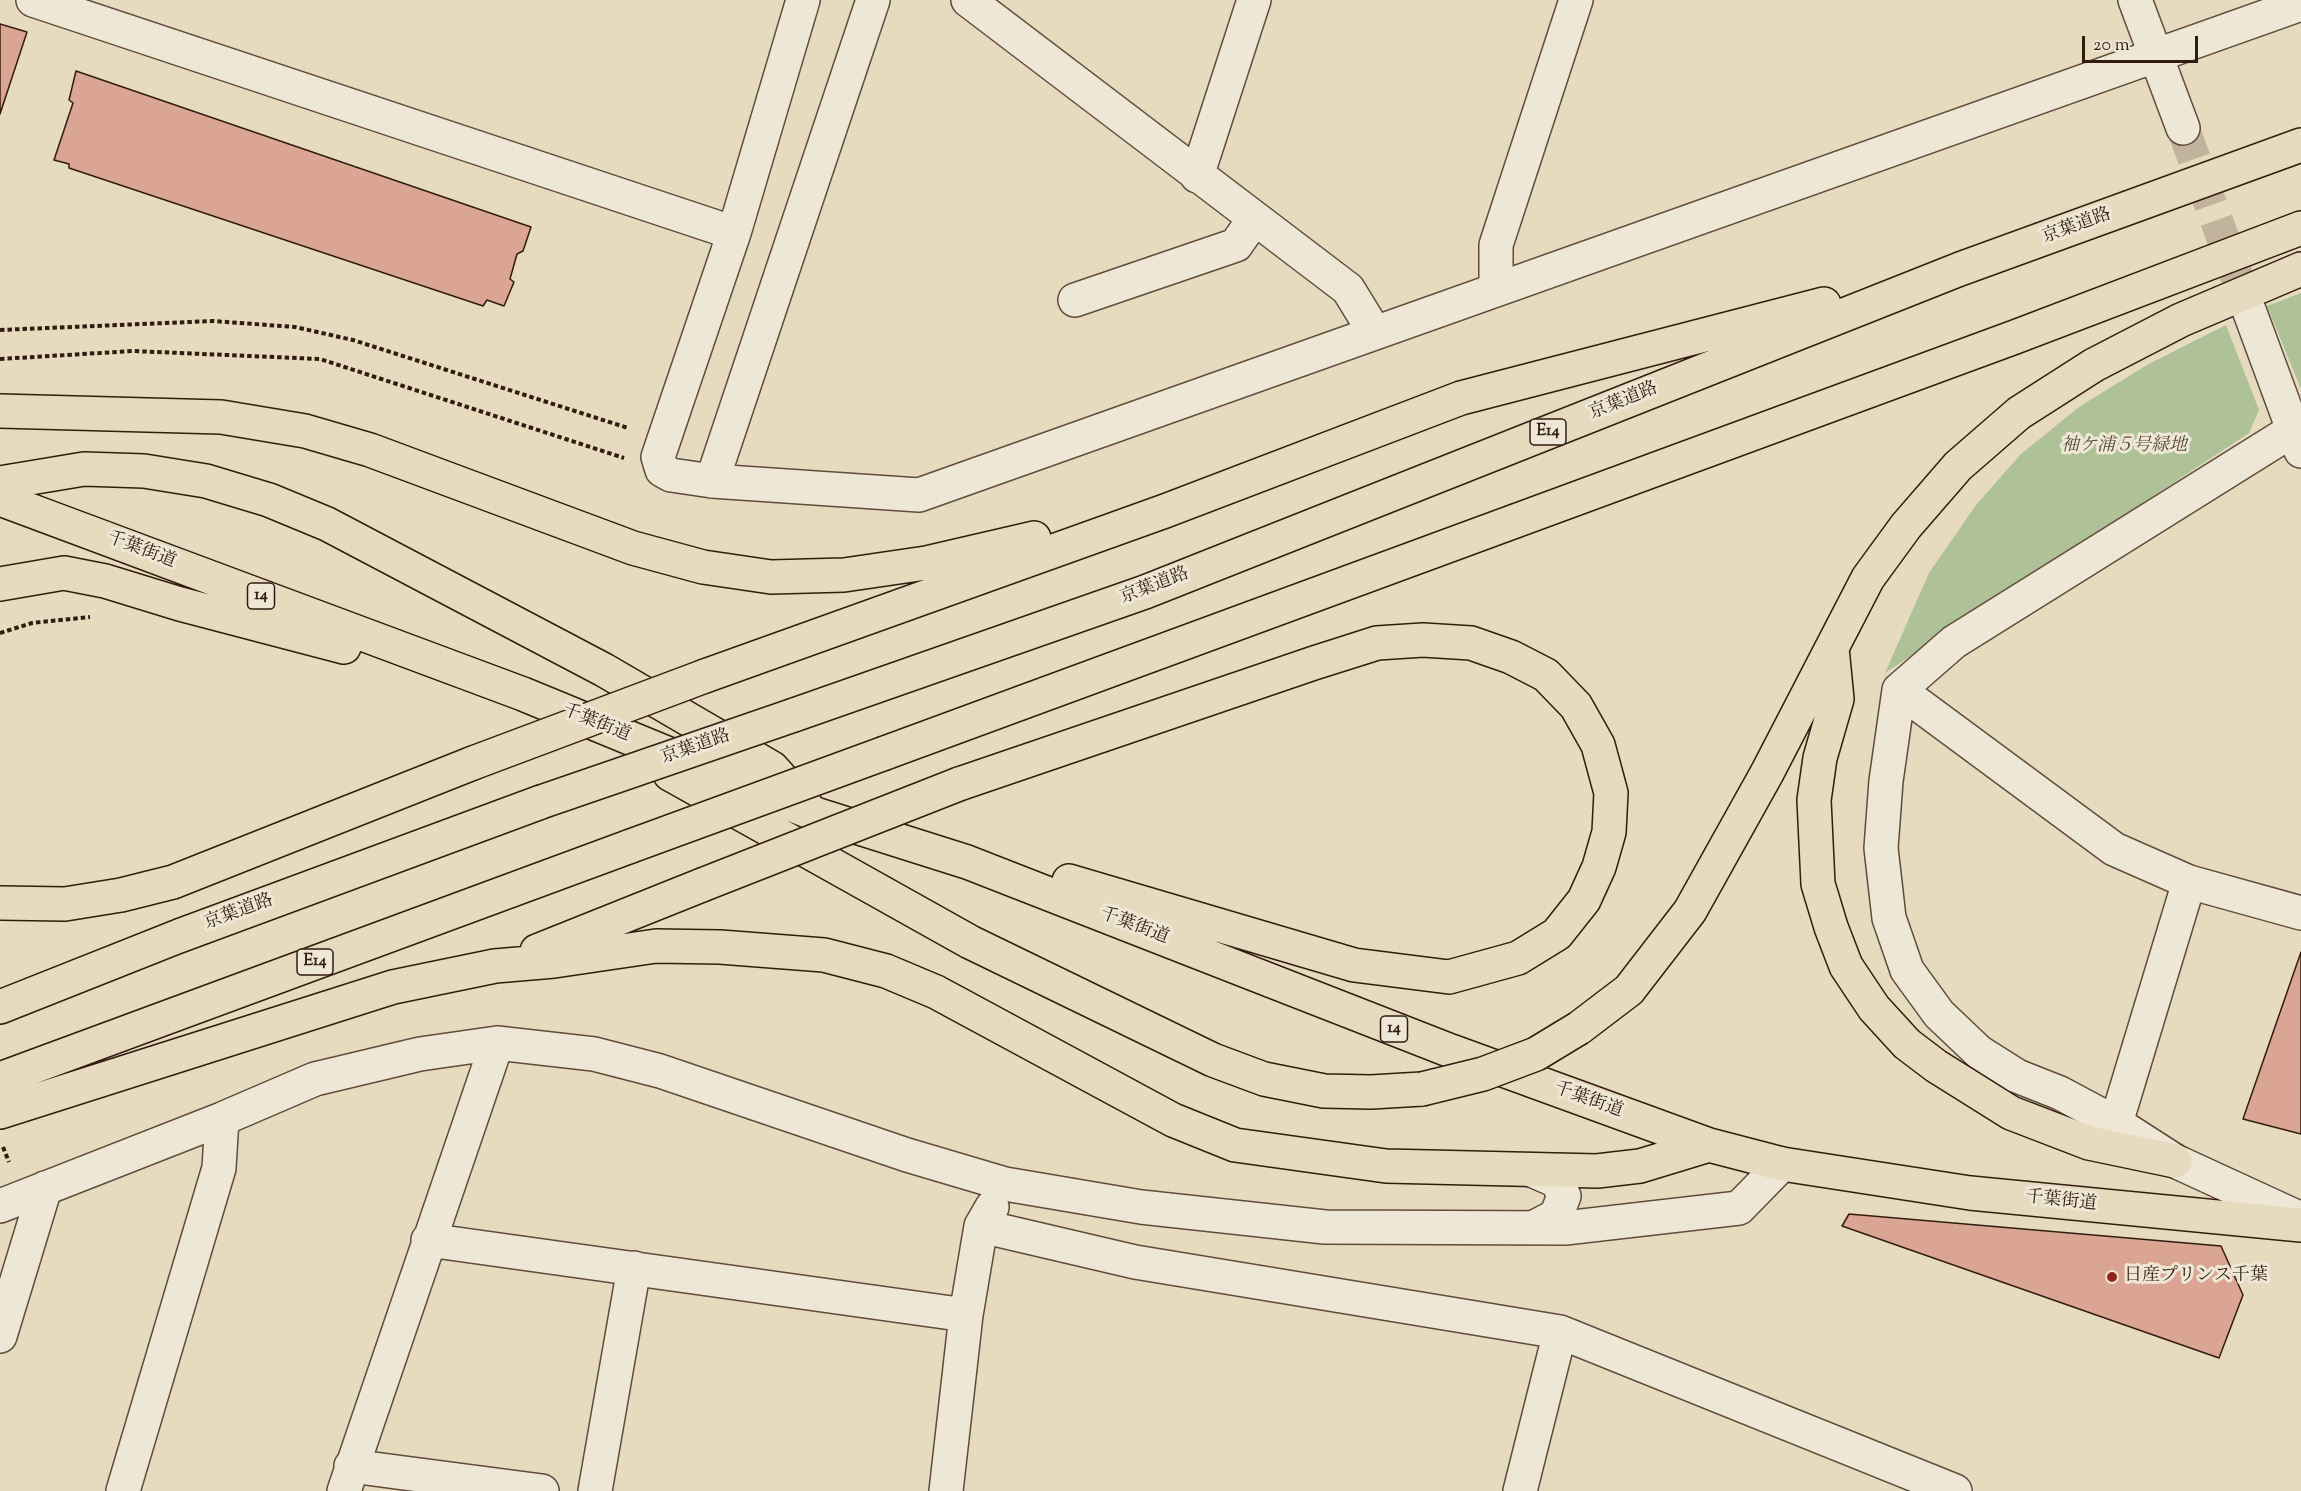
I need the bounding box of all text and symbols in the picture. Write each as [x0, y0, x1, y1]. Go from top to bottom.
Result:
scale bar [2085, 24, 2200, 62]
text: 20 m [2093, 33, 2130, 59]
street label: 京葉道路 [2039, 205, 2115, 249]
street label: 京葉道路 [1587, 379, 1661, 425]
road number: E14 [1530, 419, 1566, 445]
park label: 袖ケ浦５号緑地 [2061, 436, 2187, 458]
street label: 千葉街道 [104, 528, 178, 574]
street label: 京葉道路 [1118, 564, 1192, 610]
road number: 14 [248, 583, 274, 609]
street label: 千葉街道 [559, 701, 633, 747]
street label: 京葉道路 [658, 726, 734, 770]
street label: 京葉道路 [201, 891, 277, 935]
street label: 千葉街道 [1097, 904, 1171, 950]
road number: E14 [297, 949, 333, 975]
road number: 14 [1380, 1016, 1408, 1042]
street label: 千葉街道 [1550, 1079, 1626, 1123]
street label: 千葉街道 [2024, 1187, 2098, 1217]
place label: 日産プリンス千葉 [2124, 1266, 2268, 1288]
marker: 日産プリンス千葉 [2105, 1270, 2119, 1284]

